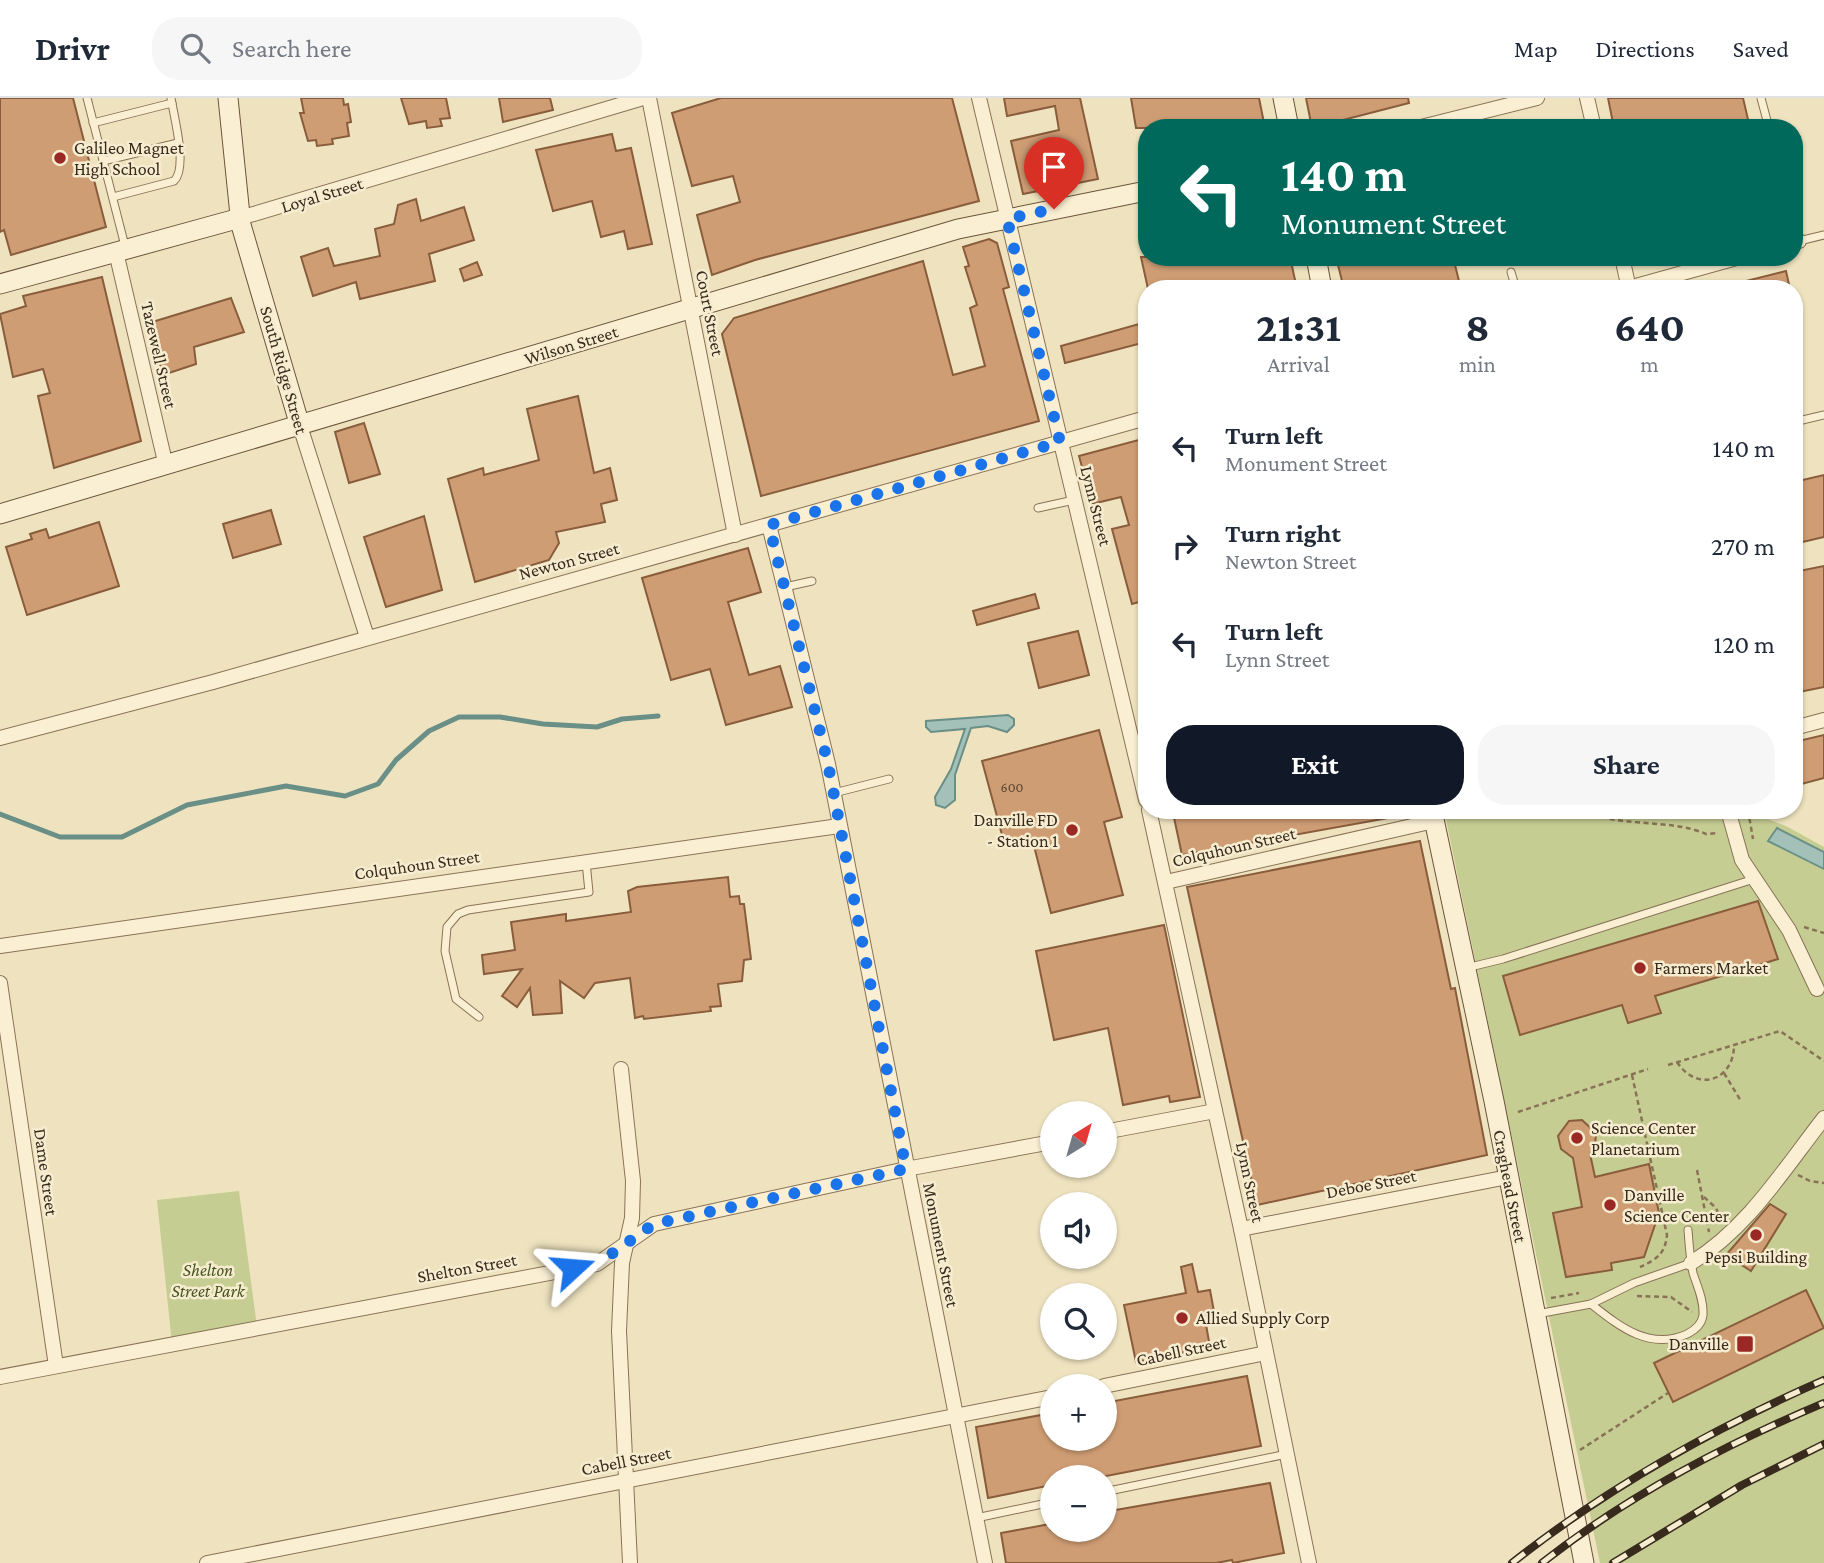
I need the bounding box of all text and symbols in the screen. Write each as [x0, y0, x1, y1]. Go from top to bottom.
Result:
search box [152, 17, 642, 80]
icon: search [176, 29, 214, 67]
text: Drivr [35, 30, 110, 67]
text: Search here [232, 34, 351, 63]
text: Map [1514, 35, 1558, 62]
text: Directions [1596, 35, 1695, 62]
text: Saved [1733, 35, 1789, 62]
pin [1024, 137, 1084, 209]
place label: Galileo Magnet High School [74, 138, 185, 179]
icon: left [1166, 147, 1257, 238]
text: 140 m [1281, 147, 1406, 202]
icon: arrive [1035, 148, 1073, 186]
marker: Galileo Magnet High School [52, 150, 68, 166]
street label: Loyal Street [279, 173, 366, 217]
text: Monument Street [1281, 205, 1506, 241]
street label: Court Street [692, 268, 728, 359]
street label: Tazewell Street [137, 300, 181, 411]
text: 21:31 [1256, 303, 1341, 350]
text: 8 [1465, 303, 1490, 350]
text: 640 [1614, 303, 1685, 350]
street label: South Ridge Street [256, 304, 312, 437]
street label: Wilson Street [522, 321, 621, 369]
text: Arrival [1267, 351, 1330, 377]
text: min [1459, 351, 1496, 377]
text: m [1640, 351, 1659, 377]
text: Turn left [1225, 421, 1323, 450]
icon: left [1166, 429, 1204, 467]
text: 140 m [1713, 434, 1775, 463]
text: Monument Street [1225, 450, 1387, 476]
street label: Lynn Street [1076, 464, 1116, 549]
text: Turn right [1225, 519, 1341, 548]
icon: right [1166, 527, 1204, 565]
text: 270 m [1711, 532, 1775, 561]
street label: Newton Street [517, 538, 622, 584]
text: Newton Street [1225, 548, 1356, 574]
text: Turn left [1225, 617, 1323, 646]
icon: left [1166, 625, 1204, 663]
text: 120 m [1714, 630, 1775, 659]
text: Lynn Street [1225, 646, 1330, 672]
button: Exit [1166, 725, 1464, 805]
button: Share [1478, 725, 1775, 805]
house number: 600 [1001, 779, 1024, 795]
place label: Danville FD - Station 1 [973, 810, 1058, 851]
marker: Danville FD - Station 1 [1064, 822, 1080, 838]
street label: Colquhoun Street [1170, 823, 1299, 871]
street label: Colquhoun Street [353, 846, 482, 884]
place label: Farmers Market [1654, 958, 1769, 978]
marker: Farmers Market [1632, 960, 1648, 976]
north arrow [1040, 1101, 1116, 1178]
map controls [1040, 1101, 1117, 1542]
place label: Science Center Planetarium [1591, 1118, 1697, 1159]
street label: Dame Street [30, 1127, 62, 1218]
street label: Craghead Street [1489, 1128, 1531, 1245]
marker: Science Center Planetarium [1569, 1130, 1585, 1146]
street label: Lynn Street [1232, 1140, 1268, 1225]
street label: Deboe Street [1324, 1165, 1419, 1203]
street label: Monument Street [919, 1181, 963, 1310]
place label: Danville Science Center [1624, 1185, 1730, 1226]
button: sound [1040, 1192, 1117, 1269]
marker: Danville Science Center [1602, 1197, 1618, 1213]
marker: Pepsi Building [1748, 1227, 1764, 1243]
position arrow [536, 1231, 610, 1305]
place label: Pepsi Building [1705, 1247, 1808, 1267]
street label: Shelton Street [416, 1249, 519, 1287]
park label: Shelton Street Park [171, 1260, 246, 1301]
button: search [1040, 1283, 1117, 1360]
place label: Allied Supply Corp [1196, 1308, 1330, 1328]
marker: Allied Supply Corp [1174, 1310, 1190, 1326]
street label: Cabell Street [1134, 1332, 1229, 1370]
place label: Danville [1669, 1334, 1729, 1354]
marker: Danville [1735, 1334, 1755, 1354]
button: + [1040, 1374, 1117, 1451]
street label: Cabell Street [579, 1442, 674, 1480]
button: − [1040, 1465, 1117, 1542]

